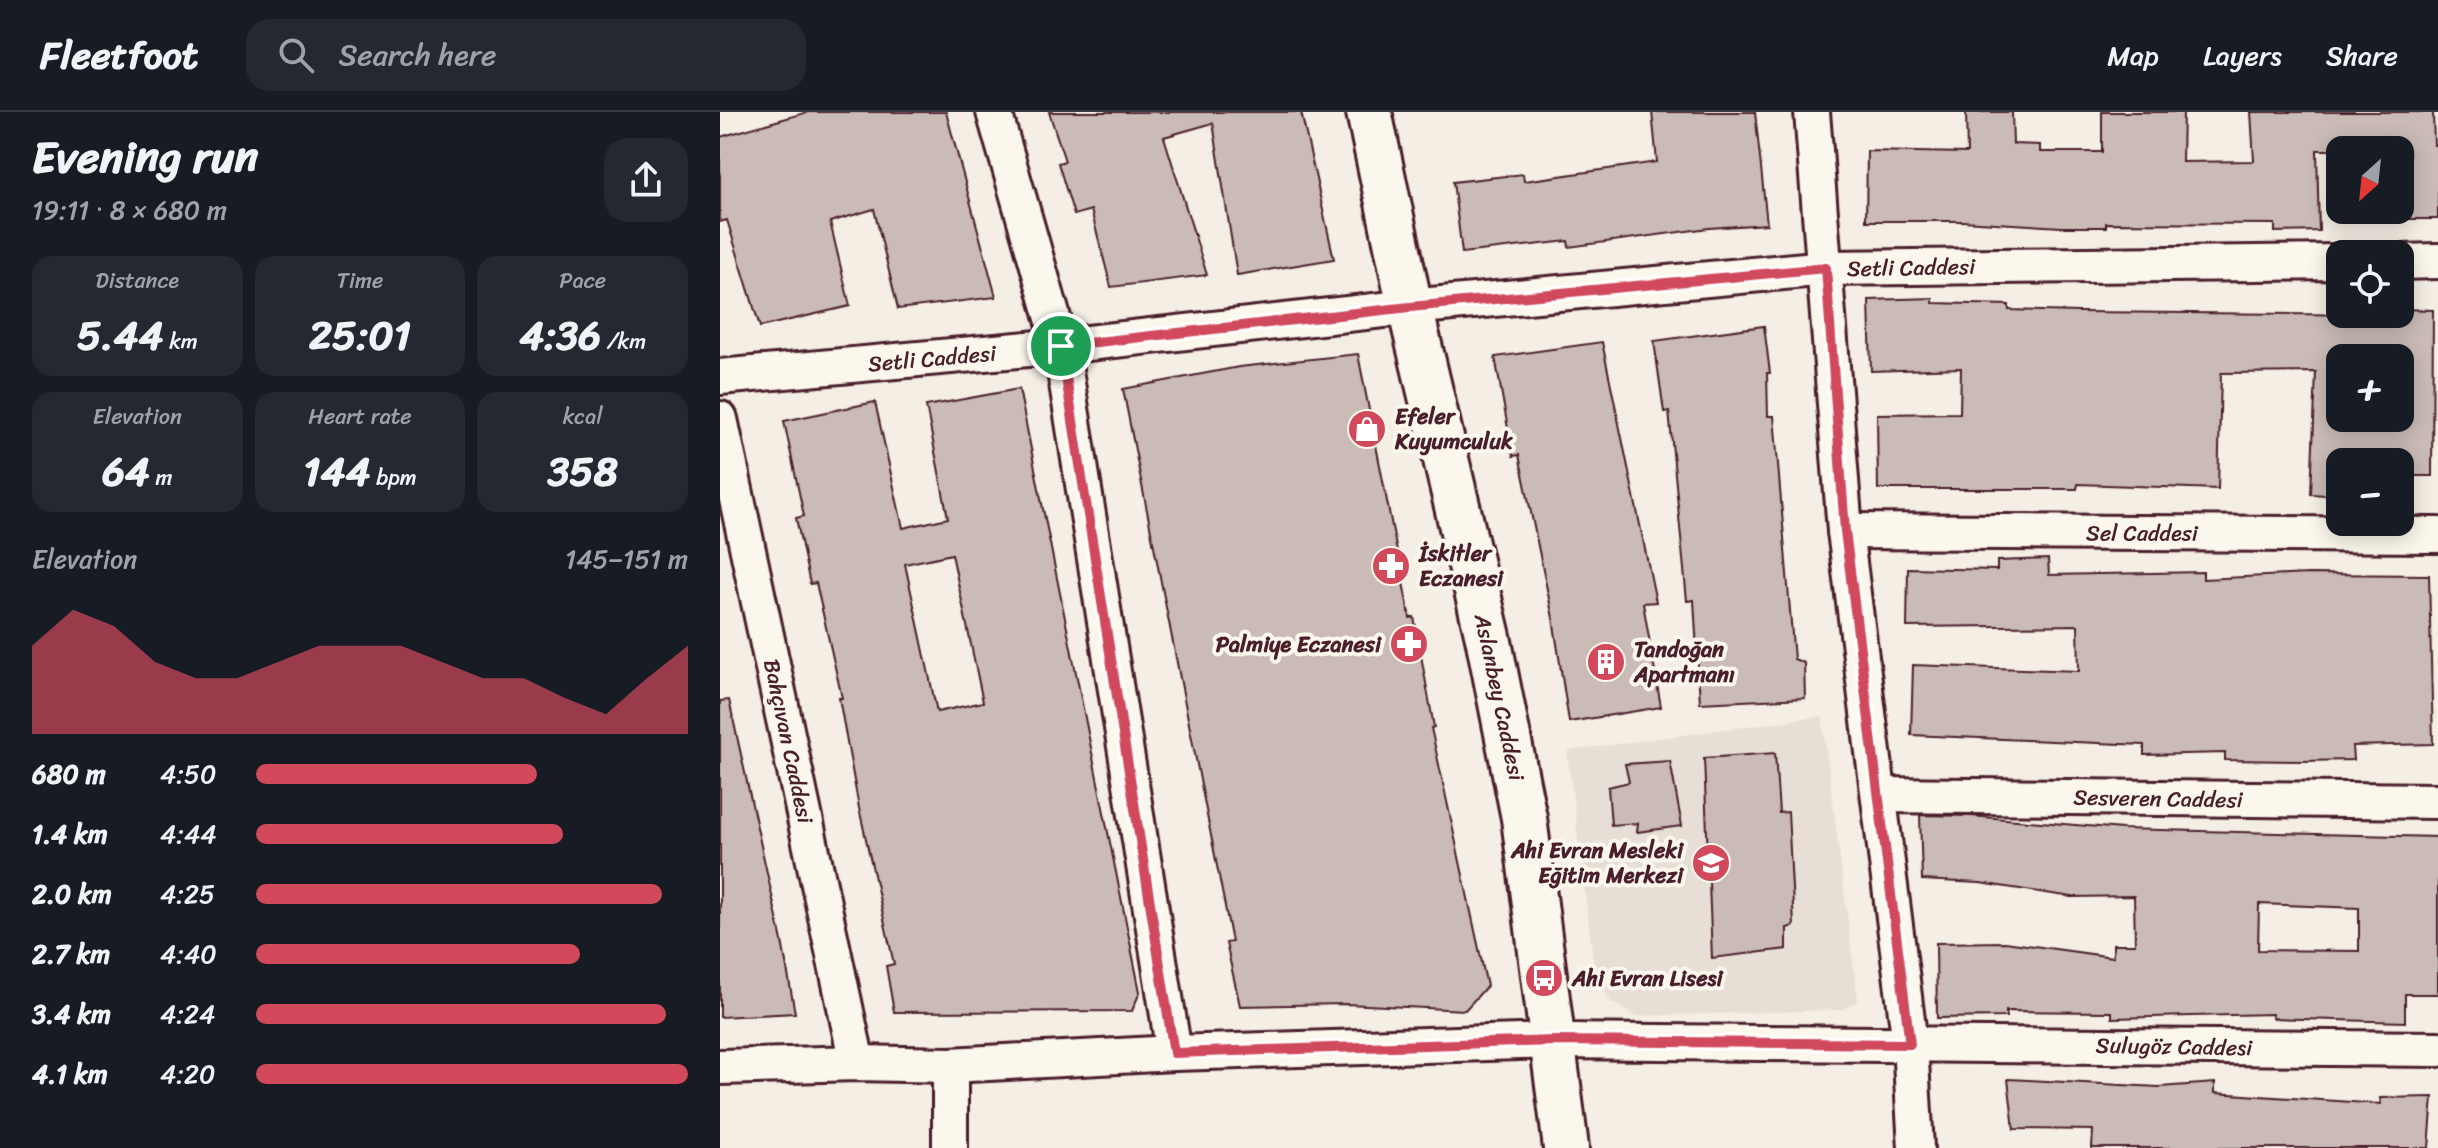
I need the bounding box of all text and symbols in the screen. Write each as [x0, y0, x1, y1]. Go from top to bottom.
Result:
search box [246, 19, 806, 91]
text: Fleetfoot [40, 22, 198, 89]
text: Search here [338, 28, 496, 82]
text: Map [2107, 31, 2159, 80]
text: Layers [2203, 31, 2282, 80]
text: Share [2326, 31, 2398, 80]
icon: search [274, 33, 318, 77]
text: Evening run [32, 118, 258, 196]
north arrow [2326, 136, 2414, 224]
map controls [2326, 136, 2414, 536]
button: share [604, 138, 688, 222]
text: 19:11 · 8 × 680 m [32, 187, 227, 233]
button: locate [2326, 240, 2414, 328]
street label: Setli Caddesi [1847, 247, 1976, 288]
text: Distance [96, 261, 179, 300]
text: Time [337, 261, 383, 300]
text: Pace [559, 261, 606, 300]
text: 5.44 [77, 300, 163, 371]
text: 25:01 [309, 300, 411, 371]
text: 4:36 [519, 300, 601, 371]
pin [1027, 312, 1095, 380]
text: km [163, 322, 198, 361]
text: /km [601, 322, 646, 361]
icon: arrive [1039, 324, 1083, 368]
street label: Setli Caddesi [866, 333, 999, 384]
button: + [2326, 344, 2414, 432]
text: Elevation [93, 397, 182, 436]
text: Heart rate [308, 397, 412, 436]
text: kcal [563, 397, 603, 436]
place label: Efeler Kuyumculuk [1394, 397, 1513, 461]
shop icon: Efeler Kuyumculuk [1346, 408, 1388, 450]
text: 64 [102, 436, 150, 507]
text: 144 [303, 436, 370, 507]
text: 358 [547, 436, 618, 507]
button: − [2326, 448, 2414, 536]
text: m [150, 458, 173, 497]
text: bpm [370, 458, 417, 497]
street label: Sel Caddesi [2086, 514, 2199, 553]
place label: İskitler Eczanesi [1418, 534, 1504, 598]
text: Elevation [32, 536, 137, 582]
text: 145–151 m [565, 536, 688, 582]
pharmacy icon: İskitler Eczanesi [1370, 545, 1412, 587]
street label: Aslanbey Caddesi [1463, 609, 1536, 785]
pharmacy icon: Palmiye Eczanesi [1388, 623, 1430, 665]
place label: Palmiye Eczanesi [1216, 625, 1382, 664]
place label: Tandoğan Apartmanı [1633, 630, 1735, 694]
building icon: Tandoğan Apartmanı [1585, 641, 1627, 683]
street label: Bahçıvan Caddesi [752, 655, 825, 828]
text: 680 m [32, 751, 106, 797]
text: 4:50 [160, 751, 216, 797]
street label: Sesveren Caddesi [2073, 778, 2244, 819]
text: 1.4 km [32, 811, 108, 857]
text: 4:44 [160, 811, 217, 857]
place label: Ahi Evran Mesleki Eğitim Merkezi [1510, 831, 1685, 895]
school or university icon: Ahi Evran Mesleki Eğitim Merkezi [1690, 842, 1732, 884]
text: 2.0 km [32, 871, 112, 917]
text: 4:25 [160, 871, 215, 917]
text: 2.7 km [32, 931, 110, 977]
text: 4:40 [160, 931, 217, 977]
bus stop icon: Ahi Evran Lisesi [1523, 957, 1565, 999]
place label: Ahi Evran Lisesi [1571, 959, 1725, 998]
text: 3.4 km [32, 991, 111, 1037]
text: 4:24 [160, 991, 215, 1037]
street label: Sulugöz Caddesi [2095, 1026, 2253, 1067]
text: 4.1 km [32, 1051, 108, 1097]
text: 4:20 [160, 1051, 216, 1097]

